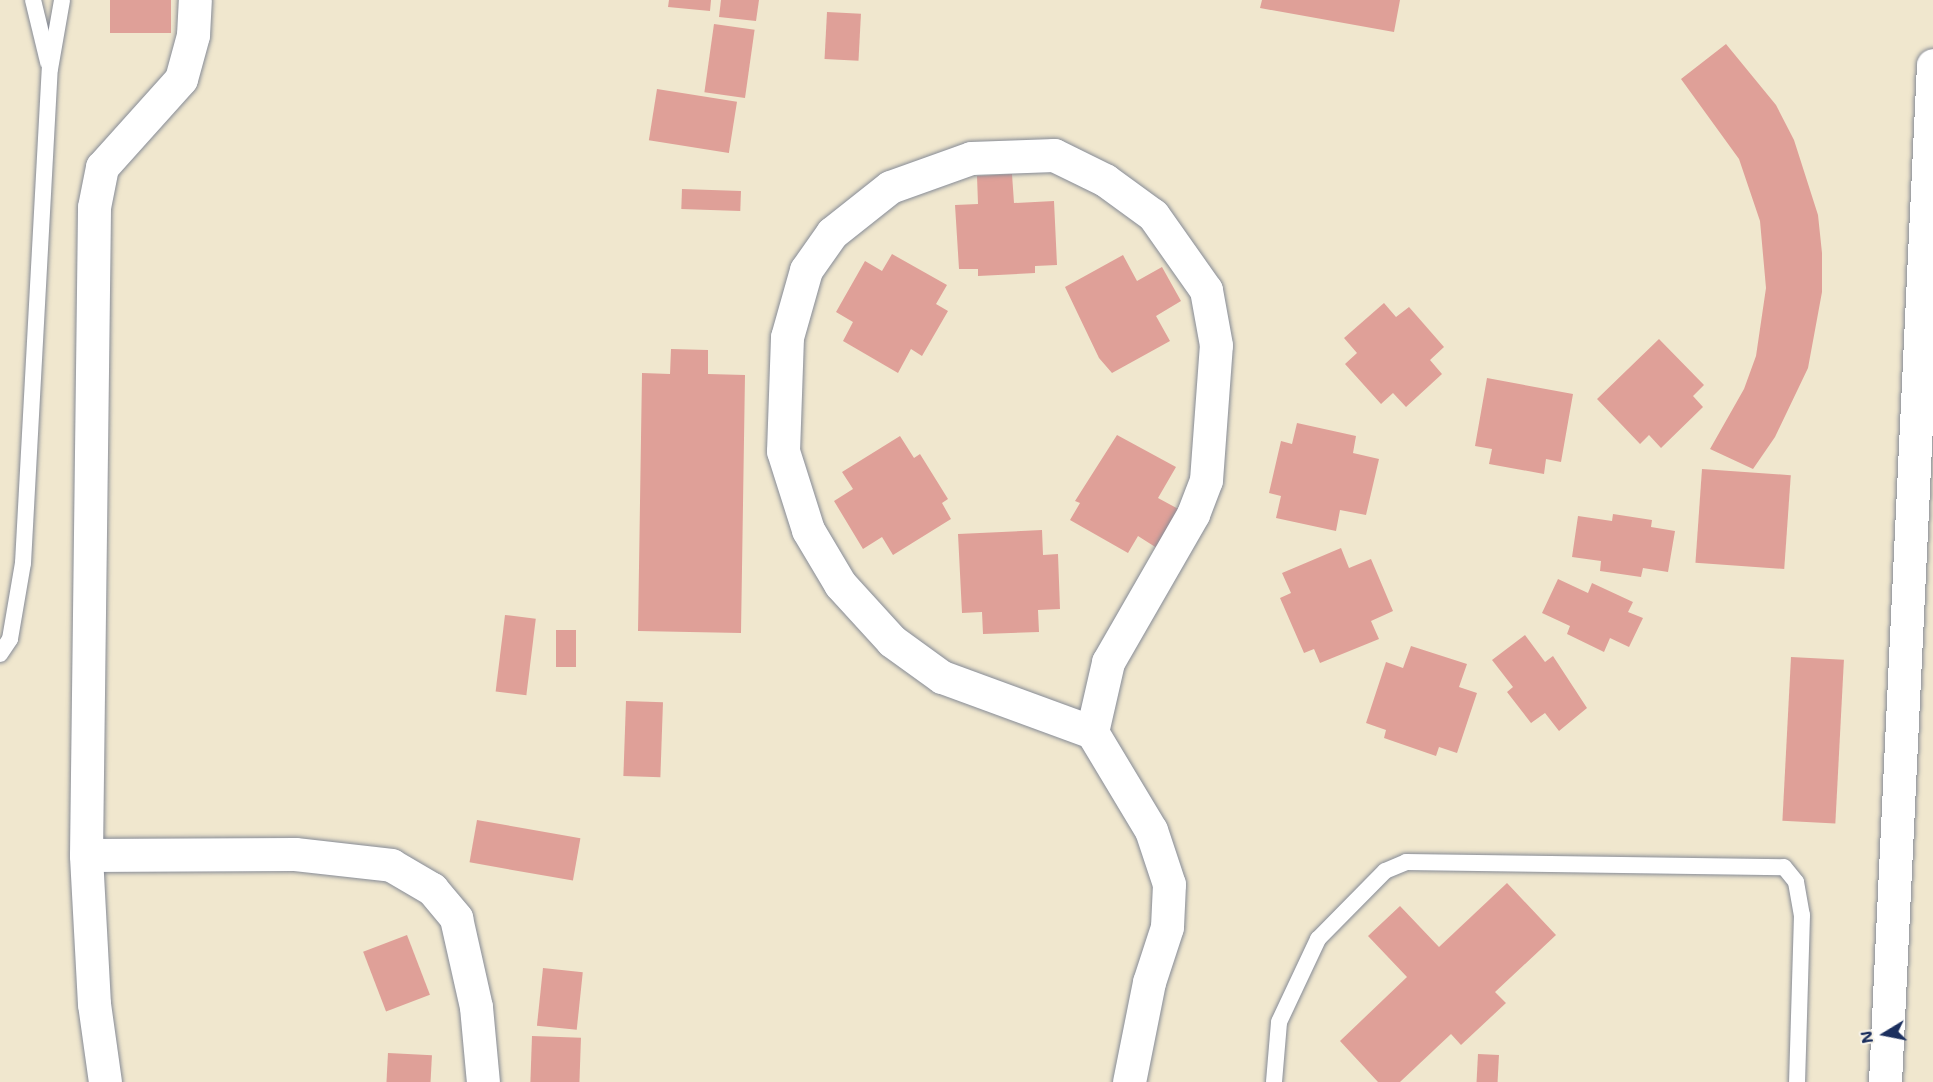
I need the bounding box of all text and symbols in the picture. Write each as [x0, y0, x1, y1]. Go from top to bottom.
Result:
north arrow [1855, 1004, 1915, 1064]
text: N [1855, 1029, 1878, 1045]

